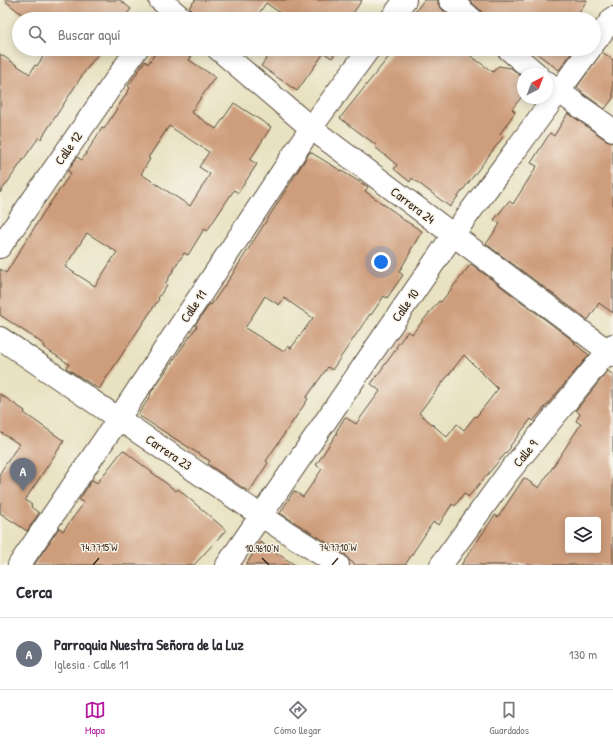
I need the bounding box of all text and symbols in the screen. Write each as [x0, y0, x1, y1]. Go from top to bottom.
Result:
search box [12, 12, 601, 56]
icon: search [26, 23, 48, 45]
text: Buscar aquí [58, 24, 121, 45]
north arrow [517, 68, 553, 104]
street label: Calle 12 [50, 128, 86, 168]
street label: Carrera 24 [387, 182, 439, 228]
your location [371, 252, 391, 272]
street label: Calle 10 [387, 285, 423, 325]
street label: Calle 11 [176, 286, 211, 326]
street label: Carrera 23 [142, 430, 196, 474]
street label: Calle 9 [508, 435, 542, 471]
pin: A [10, 458, 36, 491]
map controls [565, 517, 601, 553]
button: layers [565, 517, 601, 553]
text: 74.7715°W [80, 541, 118, 554]
text: 74.7710°W [319, 541, 357, 554]
text: 10.9610°N [245, 542, 279, 555]
text: Cerca [16, 580, 52, 603]
text: Parroquia Nuestra Señora de la Luz [54, 634, 244, 655]
text: A [26, 645, 32, 663]
text: 130 m [569, 645, 597, 663]
text: Iglesia · Calle 11 [54, 655, 129, 673]
tab: Mapa [84, 699, 106, 737]
tab: Cómo llegar [274, 699, 321, 737]
tab: Guardados [489, 699, 529, 737]

